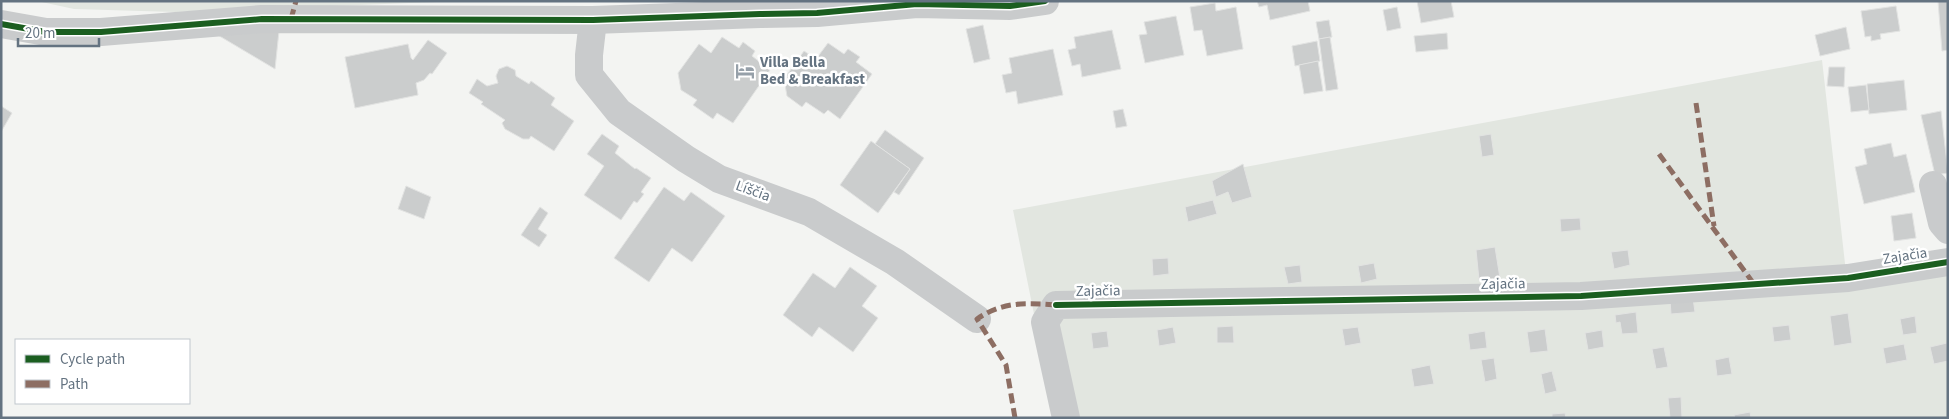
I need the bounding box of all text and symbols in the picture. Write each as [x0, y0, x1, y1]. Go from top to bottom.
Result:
scale bar [18, 15, 99, 47]
text: 20 m [25, 23, 55, 44]
place label: Villa Bella Bed & Breakfast [759, 52, 865, 90]
hotel icon: Villa Bella Bed & Breakfast [734, 60, 756, 82]
street label: Líščia [733, 175, 773, 207]
street label: Zajačia [1881, 242, 1929, 270]
street label: Zajačia [1480, 273, 1526, 295]
street label: Zajačia [1075, 280, 1121, 302]
legend [15, 339, 190, 404]
text: Cycle path [60, 349, 125, 370]
text: Path [60, 374, 88, 395]

